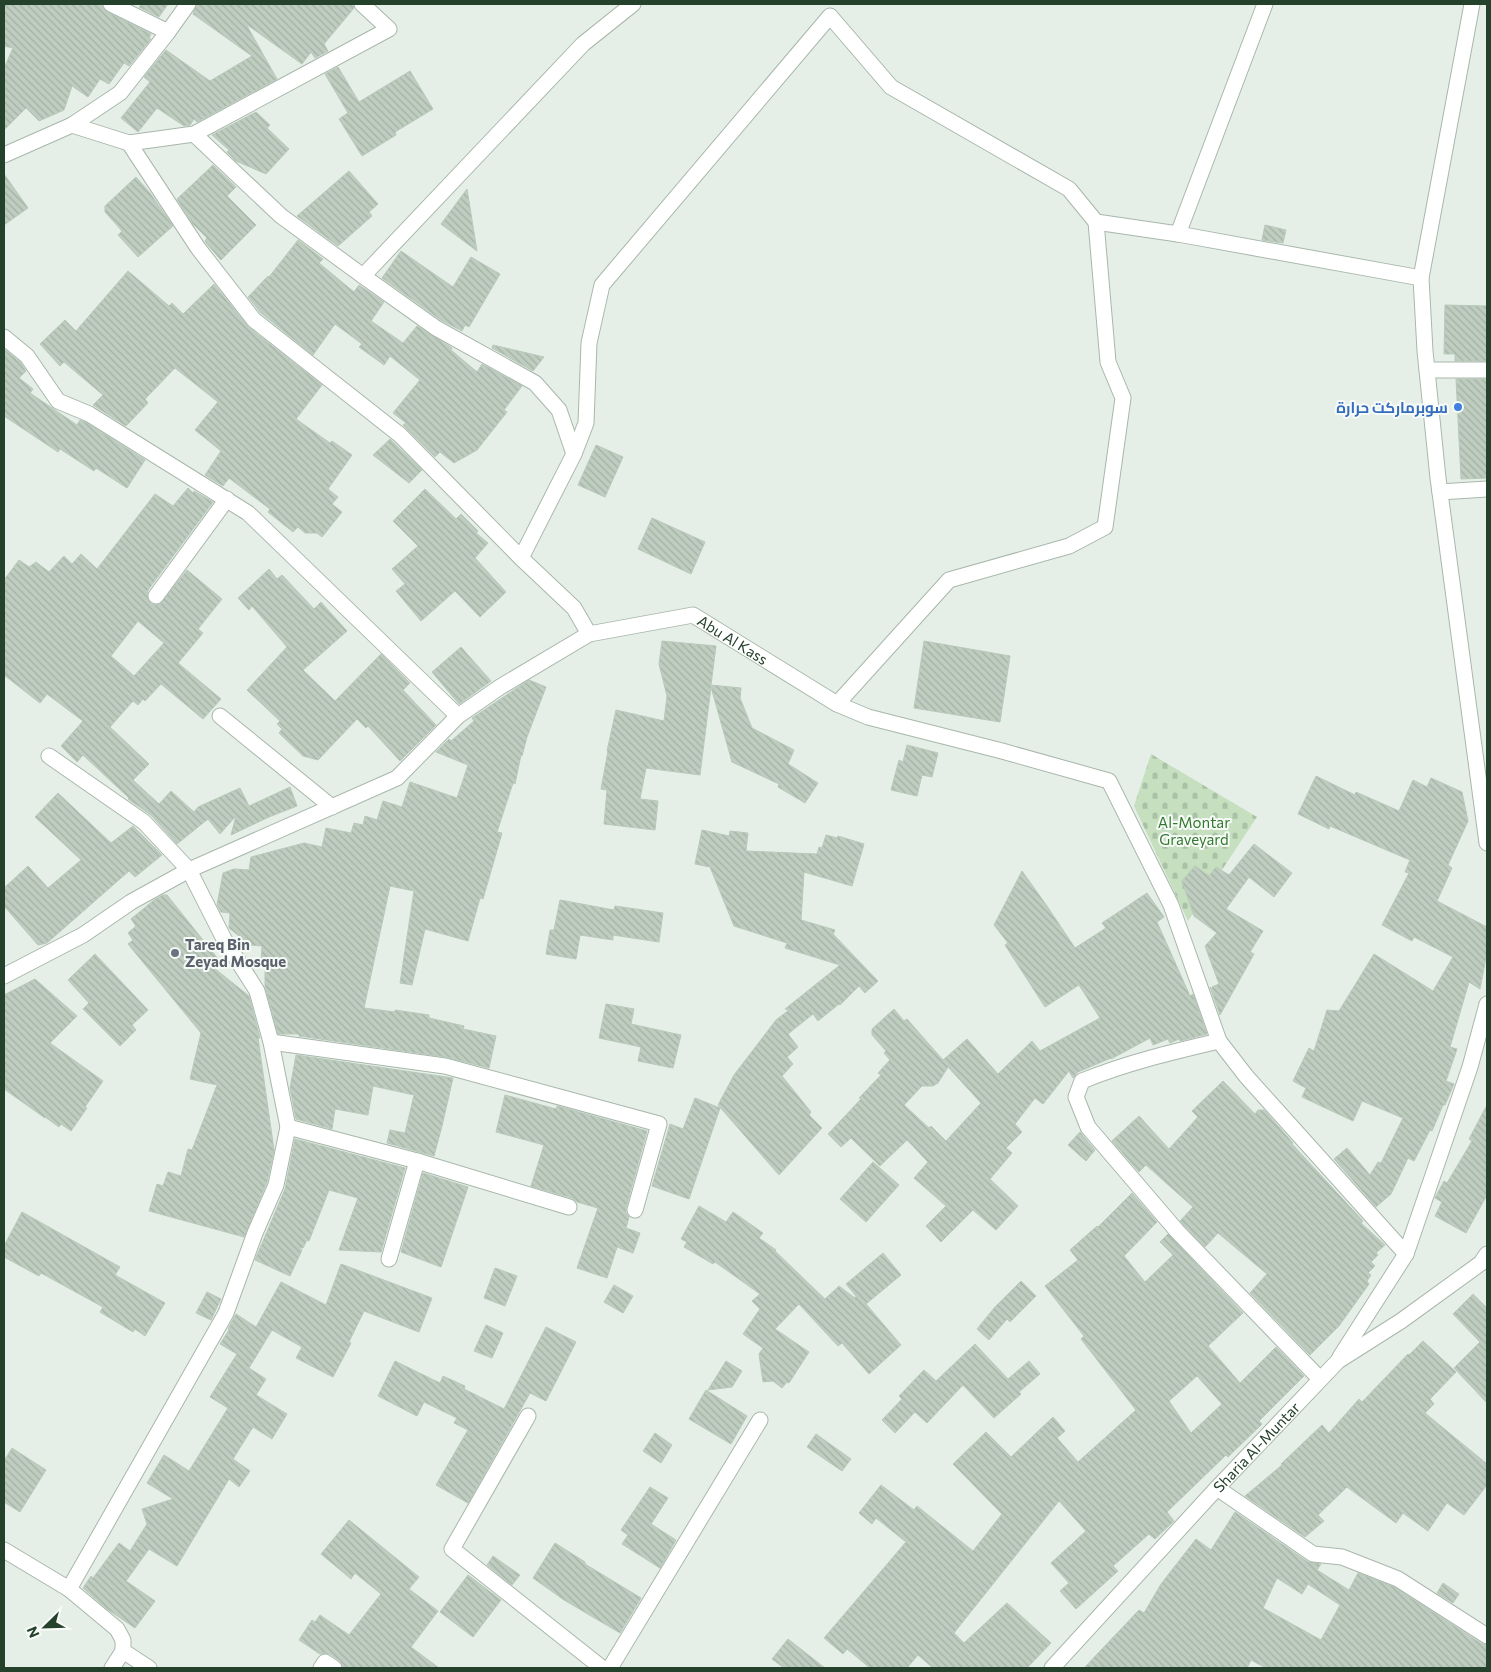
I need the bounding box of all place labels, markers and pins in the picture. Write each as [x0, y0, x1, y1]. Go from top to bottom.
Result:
place label: سوبرماركت حرارة [1336, 398, 1448, 417]
marker: سوبرماركت حرارة [1452, 401, 1464, 413]
place label: Tareq Bin Zeyad Mosque [185, 935, 286, 970]
marker: Tareq Bin Zeyad Mosque [169, 947, 181, 959]

